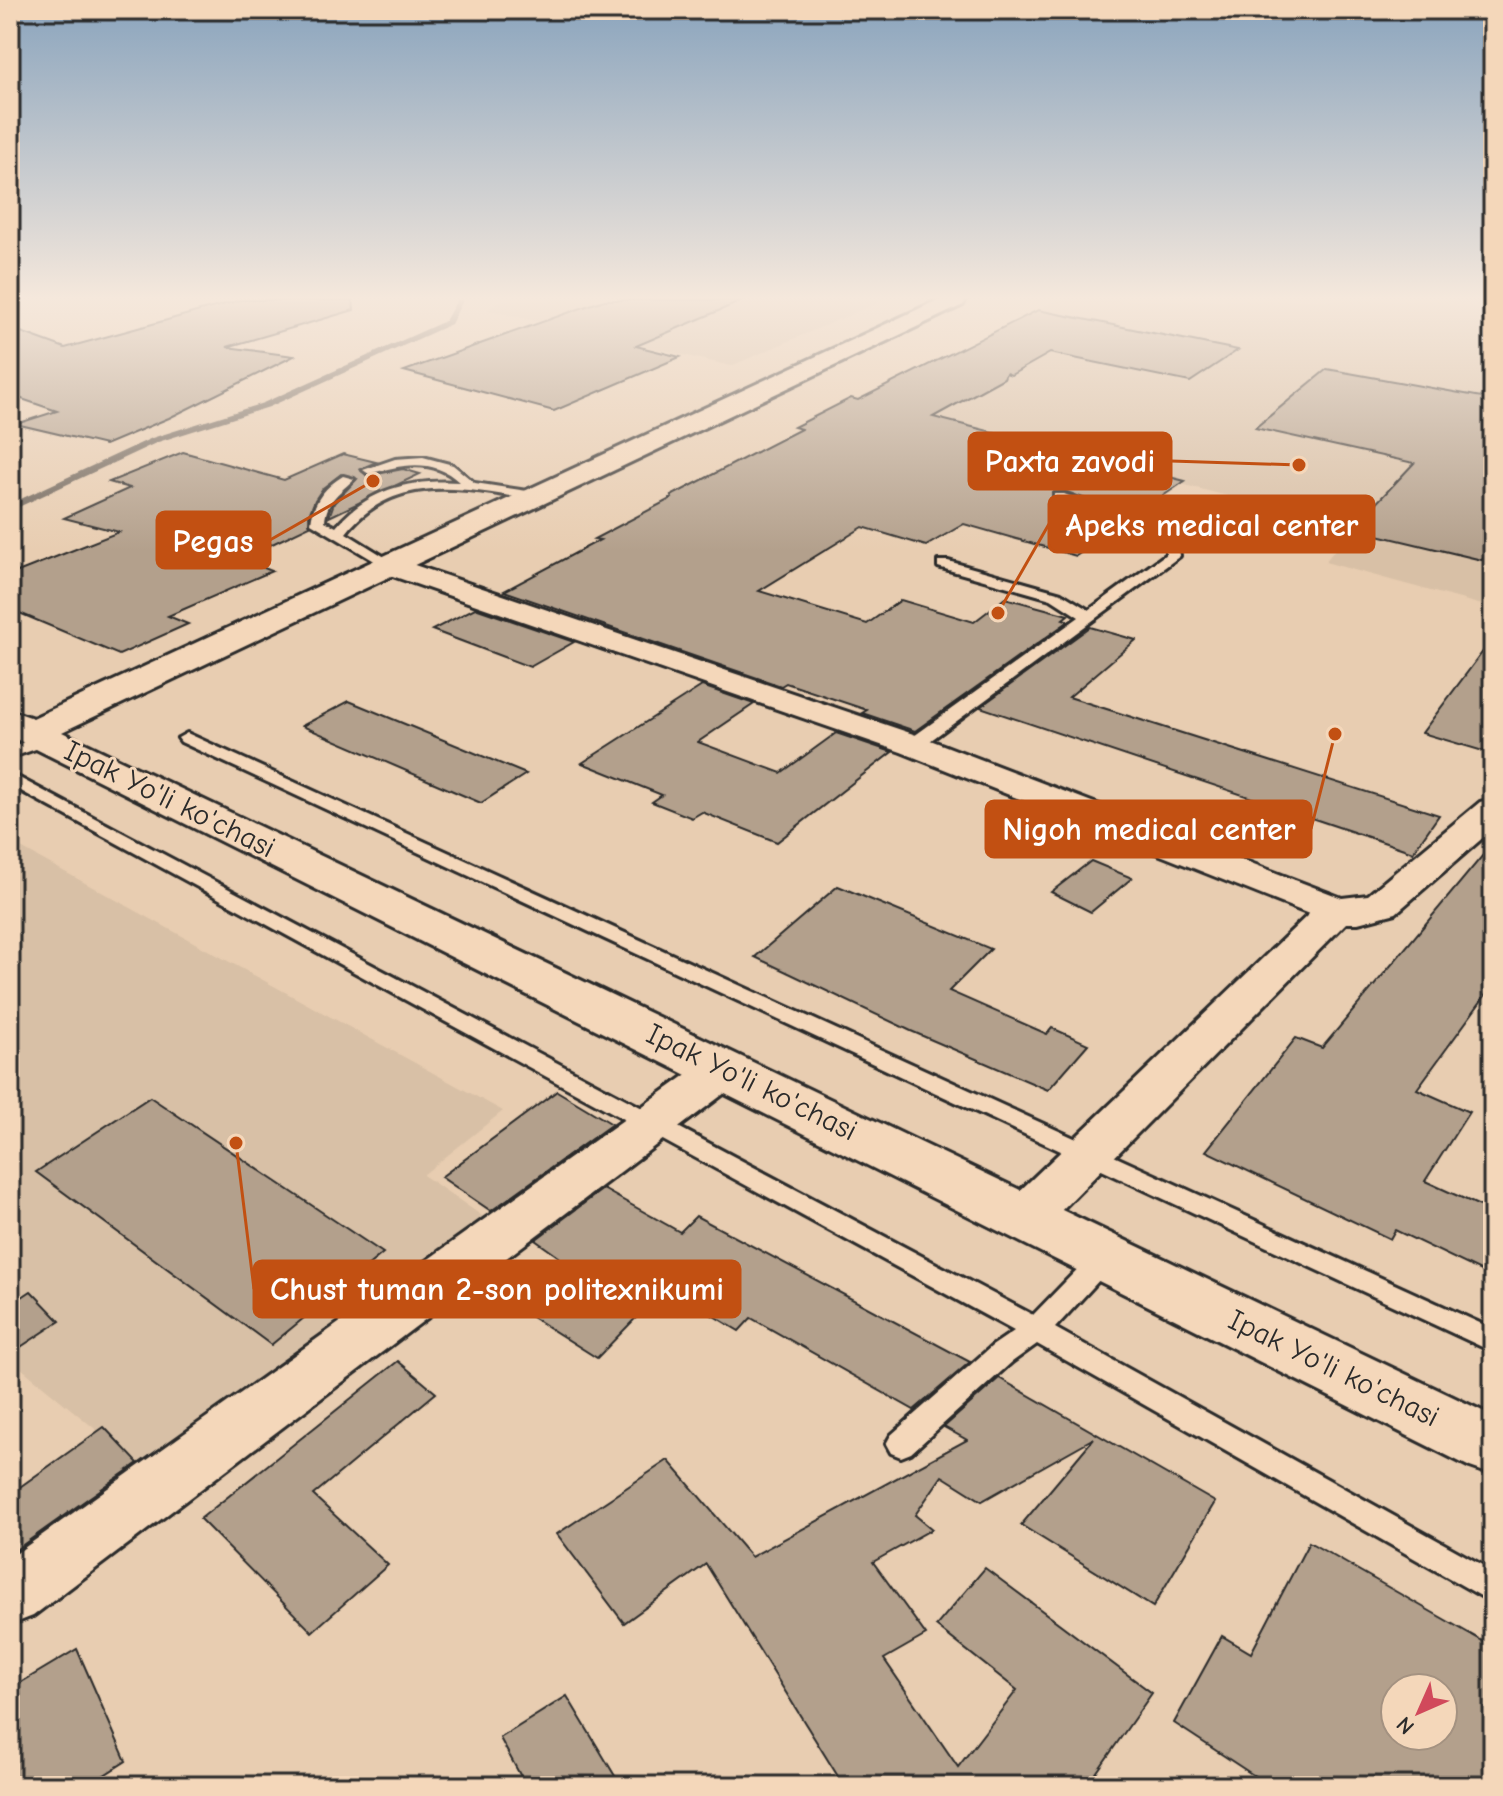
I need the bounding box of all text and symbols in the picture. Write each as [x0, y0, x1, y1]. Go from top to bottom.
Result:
callout: Paxta zavodi [969, 433, 1171, 489]
text: Paxta zavodi [985, 443, 1155, 480]
callout: Apeks medical center [1049, 496, 1374, 552]
text: Apeks medical center [1066, 507, 1359, 544]
callout: Pegas [157, 512, 270, 568]
text: Pegas [173, 523, 253, 560]
street label: Ipak Yo'li ko'chasi [59, 733, 281, 866]
callout: Nigoh medical center [986, 801, 1311, 857]
text: Nigoh medical center [1002, 811, 1296, 848]
street label: Ipak Yo'li ko'chasi [641, 1016, 863, 1149]
callout: Chust tuman 2-son politexnikumi [254, 1261, 740, 1317]
text: Chust tuman 2-son politexnikumi [270, 1271, 724, 1308]
street label: Ipak Yo'li ko'chasi [1223, 1302, 1445, 1435]
north arrow [1379, 1672, 1459, 1752]
text: N [1391, 1711, 1420, 1740]

